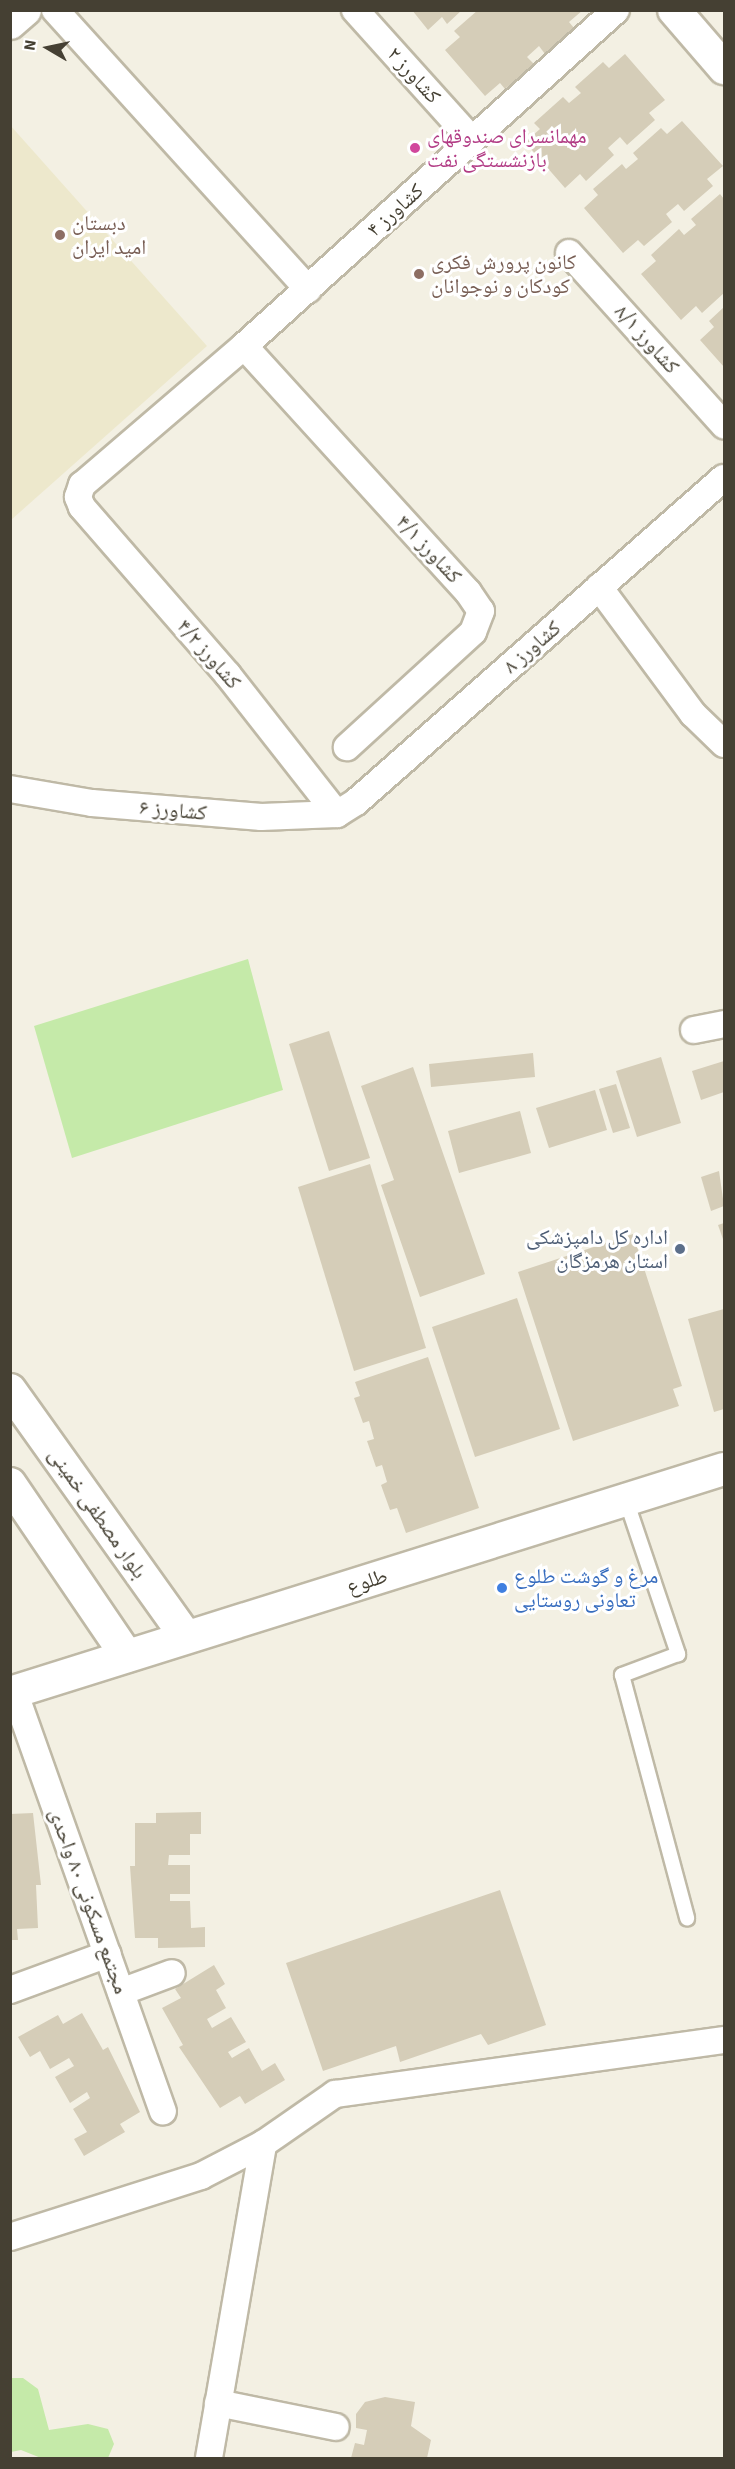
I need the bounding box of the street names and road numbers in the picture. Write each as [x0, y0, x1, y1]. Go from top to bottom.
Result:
street label: کشاورز ۲ [382, 41, 446, 109]
street label: کشاورز ۴ [361, 178, 429, 242]
street label: کشاورز ۸/۱ [609, 299, 685, 379]
street label: کشاورز ۴/۱ [391, 510, 467, 588]
street label: کشاورز ۴/۲ [172, 614, 246, 694]
street label: کشاورز ۸ [498, 615, 566, 679]
street label: کشاورز ۶ [138, 795, 208, 825]
street label: بلوار مصطفی خمینی [43, 1443, 153, 1583]
street label: طلوع [343, 1563, 391, 1599]
street label: مجتمع مسکونی ۸۰ واحدی [44, 1805, 134, 1997]

